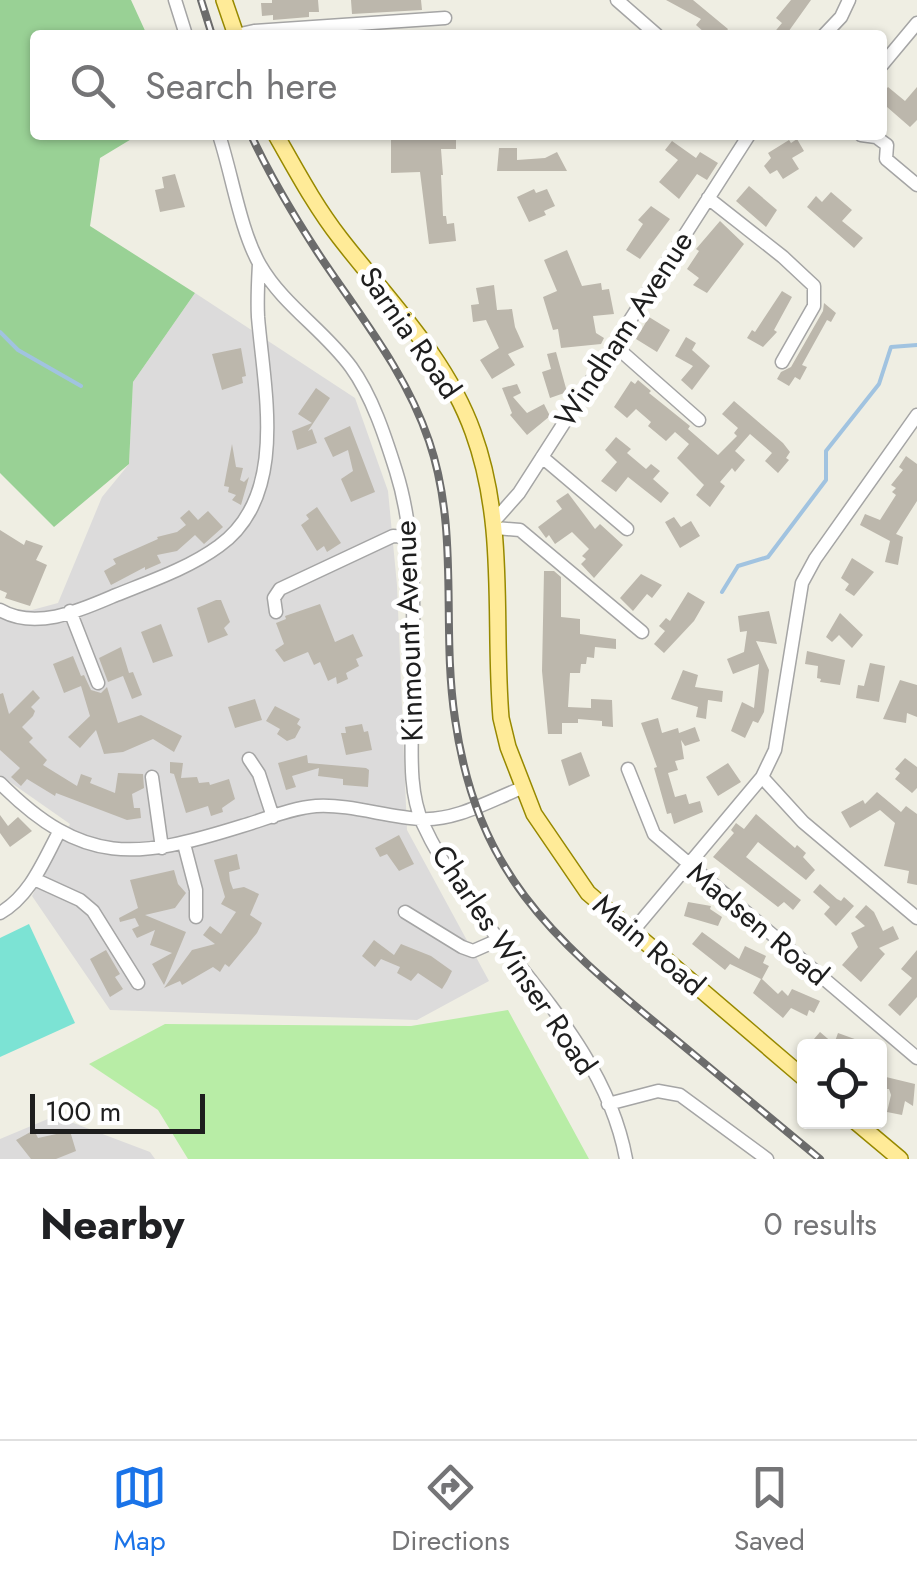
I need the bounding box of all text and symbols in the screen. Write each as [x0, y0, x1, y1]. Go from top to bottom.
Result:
search box [30, 30, 887, 140]
icon: search [65, 58, 120, 113]
text: Search here [145, 58, 337, 113]
street label: Windham Avenue [544, 222, 703, 435]
street label: Sarnia Road [349, 258, 472, 408]
street label: Kinmount Avenue [383, 520, 434, 742]
street label: Charles Winser Road [421, 836, 608, 1083]
street label: Madsen Road [678, 852, 838, 996]
street label: Main Road [584, 884, 715, 1005]
map controls [797, 1039, 887, 1129]
button: locate [797, 1039, 887, 1129]
scale bar [30, 1089, 205, 1134]
text: 100 m [45, 1091, 121, 1132]
text: Nearby [40, 1194, 184, 1255]
text: 0 results [764, 1201, 877, 1247]
tab: Map [112, 1460, 167, 1561]
tab: Directions [391, 1460, 510, 1561]
tab: Saved [734, 1460, 805, 1561]

